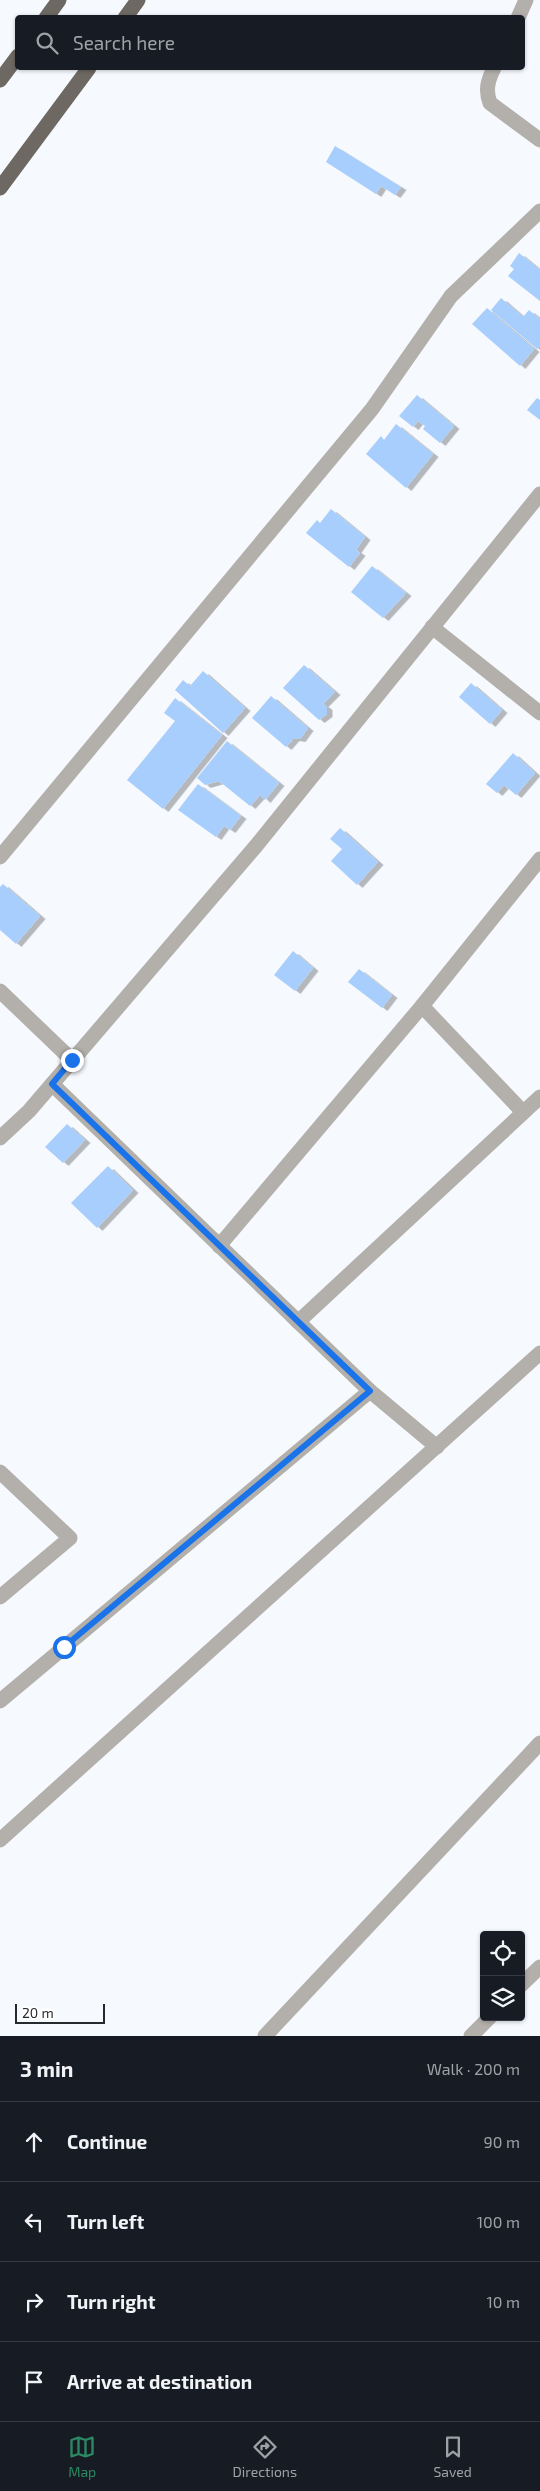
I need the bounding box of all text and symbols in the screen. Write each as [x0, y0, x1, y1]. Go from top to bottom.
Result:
search box [15, 15, 525, 70]
icon: search [33, 29, 61, 57]
text: Search here [73, 31, 175, 54]
route end [61, 1049, 84, 1072]
route start [53, 1636, 76, 1659]
map controls [480, 1931, 525, 2021]
button: locate [480, 1931, 525, 1976]
button: layers [480, 1976, 525, 2021]
scale bar [15, 2001, 105, 2024]
text: 20 m [22, 2004, 54, 2021]
text: 3 min [20, 2056, 73, 2081]
text: Walk · 200 m [427, 2059, 520, 2078]
icon: ahead [20, 2128, 48, 2156]
text: Continue [67, 2130, 147, 2153]
text: 90 m [484, 2132, 520, 2151]
icon: left [20, 2208, 48, 2236]
text: Turn left [67, 2210, 144, 2233]
text: 100 m [477, 2212, 520, 2231]
icon: right [20, 2288, 48, 2316]
text: Turn right [67, 2290, 155, 2313]
text: 10 m [486, 2292, 520, 2311]
icon: arrive [20, 2368, 48, 2396]
text: Arrive at destination [67, 2370, 252, 2393]
tab: Map [68, 2433, 96, 2480]
tab: Directions [233, 2433, 297, 2480]
tab: Saved [433, 2433, 472, 2480]

